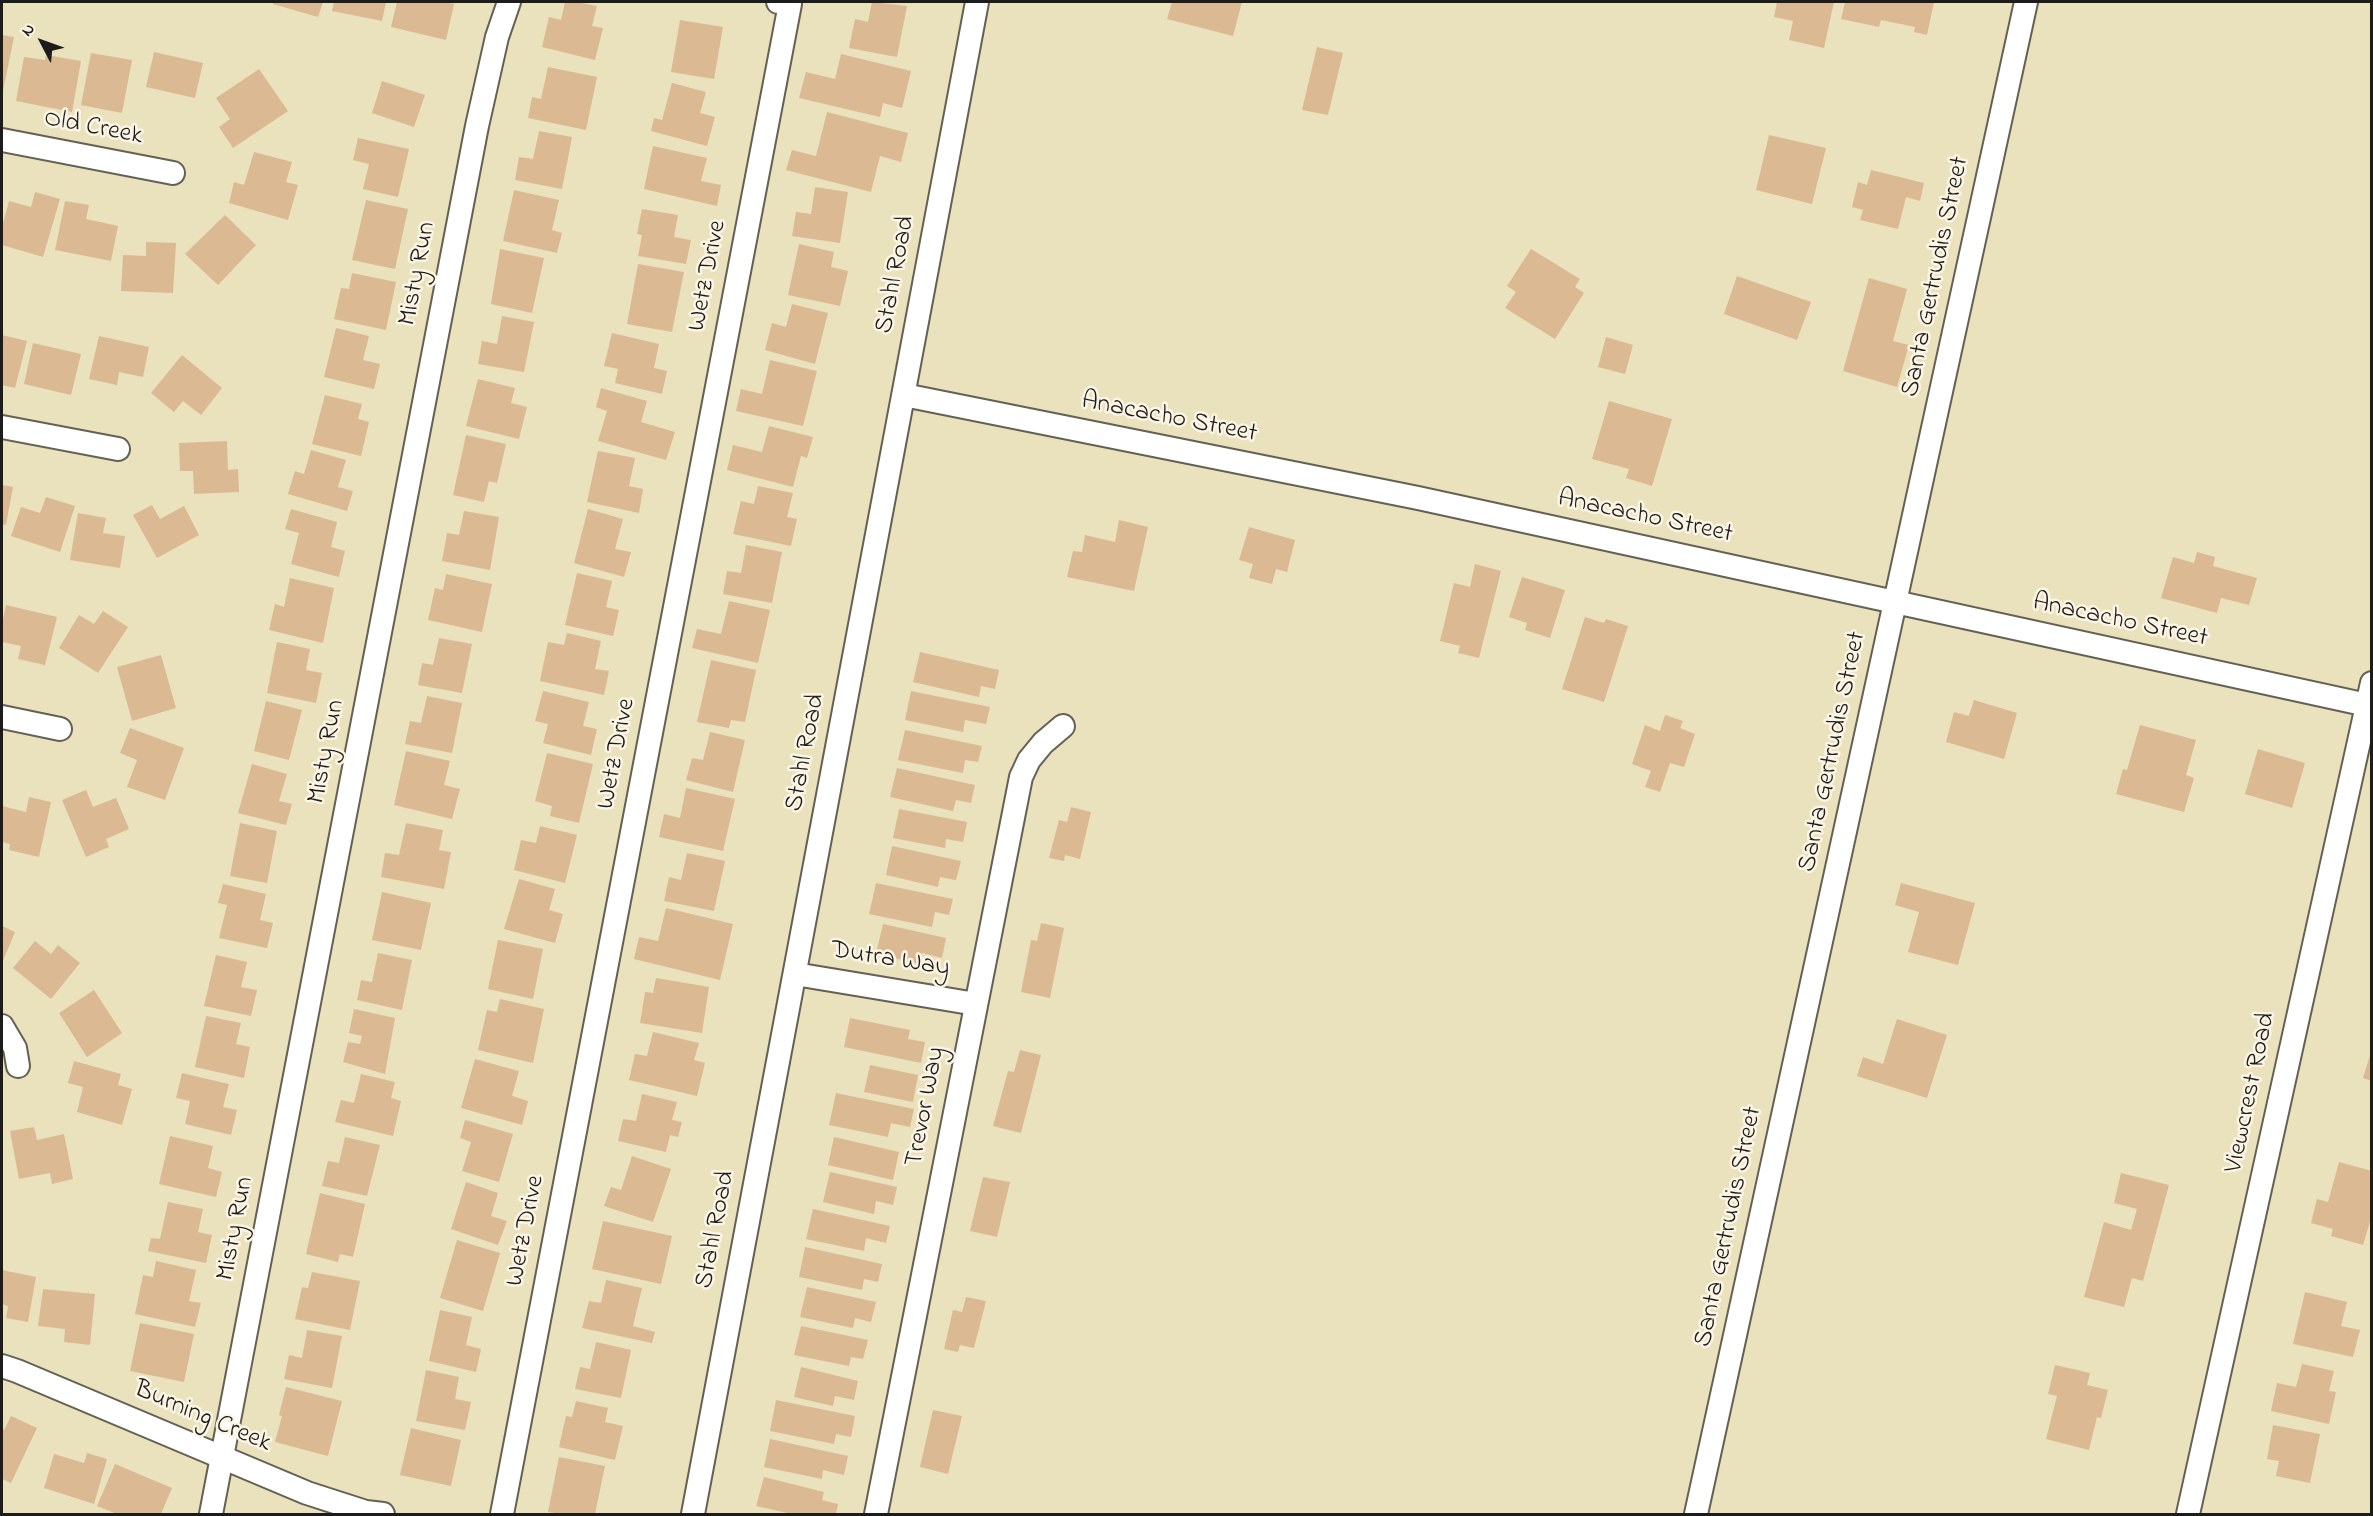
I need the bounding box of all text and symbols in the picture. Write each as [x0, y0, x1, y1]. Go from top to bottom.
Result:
north arrow [12, 12, 72, 72]
text: N [16, 18, 41, 42]
street label: Old Creek [41, 104, 145, 154]
street label: Santa Gertrudis Street [1896, 154, 1978, 400]
street label: Stahl Road [870, 214, 924, 336]
street label: Wetz Drive [683, 218, 735, 334]
street label: Misty Run [394, 219, 444, 329]
street label: Anacacho Street [1079, 387, 1259, 451]
street label: Anacacho Street [1555, 484, 1735, 552]
street label: Anacacho Street [2030, 588, 2210, 656]
street label: Santa Gertrudis Street [1793, 629, 1875, 875]
street label: Stahl Road [780, 692, 834, 814]
street label: Wetz Drive [592, 696, 644, 812]
street label: Misty Run [303, 697, 353, 807]
street label: Dutra Way [828, 936, 952, 986]
street label: Viewcrest Road [2220, 1010, 2284, 1176]
street label: Trevor Way [900, 1044, 954, 1170]
street label: Santa Gertrudis Street [1689, 1104, 1771, 1350]
street label: Stahl Road [690, 1169, 744, 1291]
street label: Wetz Drive [501, 1173, 553, 1289]
street label: Misty Run [212, 1174, 262, 1284]
street label: Burning Creek [129, 1375, 275, 1461]

